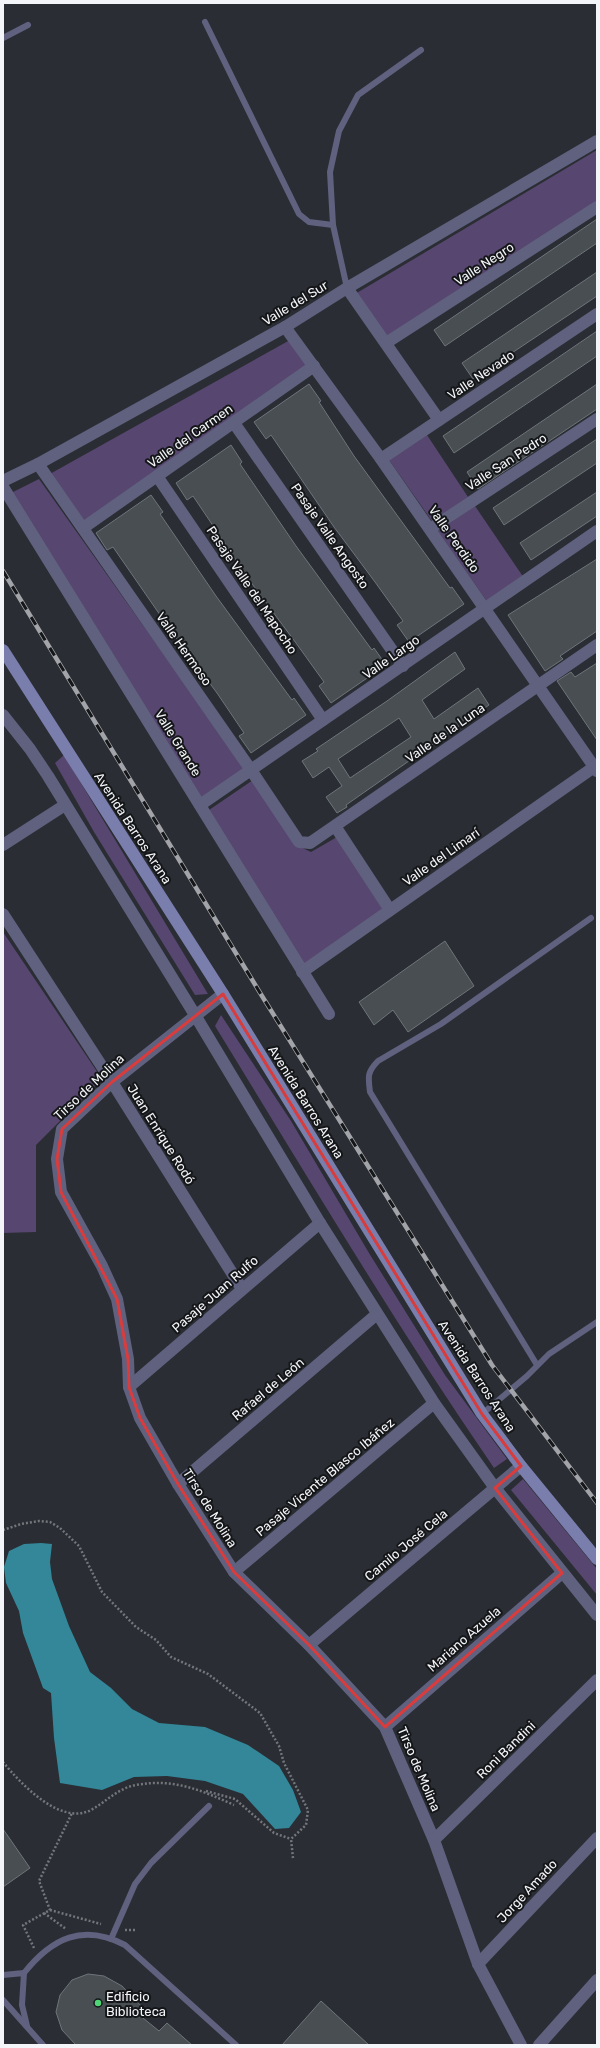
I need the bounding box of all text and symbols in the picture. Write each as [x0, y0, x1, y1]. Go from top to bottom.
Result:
street label: Valle Negro [451, 239, 517, 290]
street label: Valle del Sur [259, 277, 331, 328]
street label: Valle Nevado [445, 347, 517, 403]
street label: Valle del Carmen [144, 401, 236, 471]
street label: Valle San Pedro [463, 430, 549, 494]
street label: Pasaje Valle Angosto [287, 480, 372, 592]
street label: Valle Perdido [425, 503, 483, 575]
street label: Pasaje Valle del Mapocho [204, 523, 300, 657]
street label: Valle Hermoso [153, 609, 215, 689]
street label: Valle Largo [360, 632, 423, 683]
street label: Valle de la Luna [402, 700, 488, 766]
street label: Valle Grande [152, 707, 204, 779]
street label: Avenida Barros Arana [91, 769, 175, 887]
street label: Valle del Limarí [400, 824, 483, 889]
street label: Avenida Barros Arana [265, 1043, 347, 1161]
street label: Tirso de Molina [51, 1051, 127, 1123]
street label: Juan Enrique Rodó [124, 1081, 198, 1187]
street label: Pasaje Juan Rulfo [169, 1253, 261, 1335]
street label: Avenida Barros Arana [435, 1317, 519, 1435]
street label: Rafael de León [229, 1355, 307, 1423]
street label: Pasaje Vicente Blasco Ibáñez [253, 1414, 397, 1539]
street label: Tirso de Molina [180, 1466, 240, 1550]
street label: Camilo José Cela [362, 1506, 450, 1584]
street label: Mariano Azuela [424, 1603, 504, 1675]
street label: Roni Bandini [474, 1718, 538, 1782]
street label: Tirso de Molina [394, 1725, 444, 1813]
street label: Jorge Amado [494, 1856, 561, 1926]
place label: Edificio Biblioteca [106, 1989, 166, 2019]
marker: Edificio Biblioteca [93, 1998, 103, 2008]

